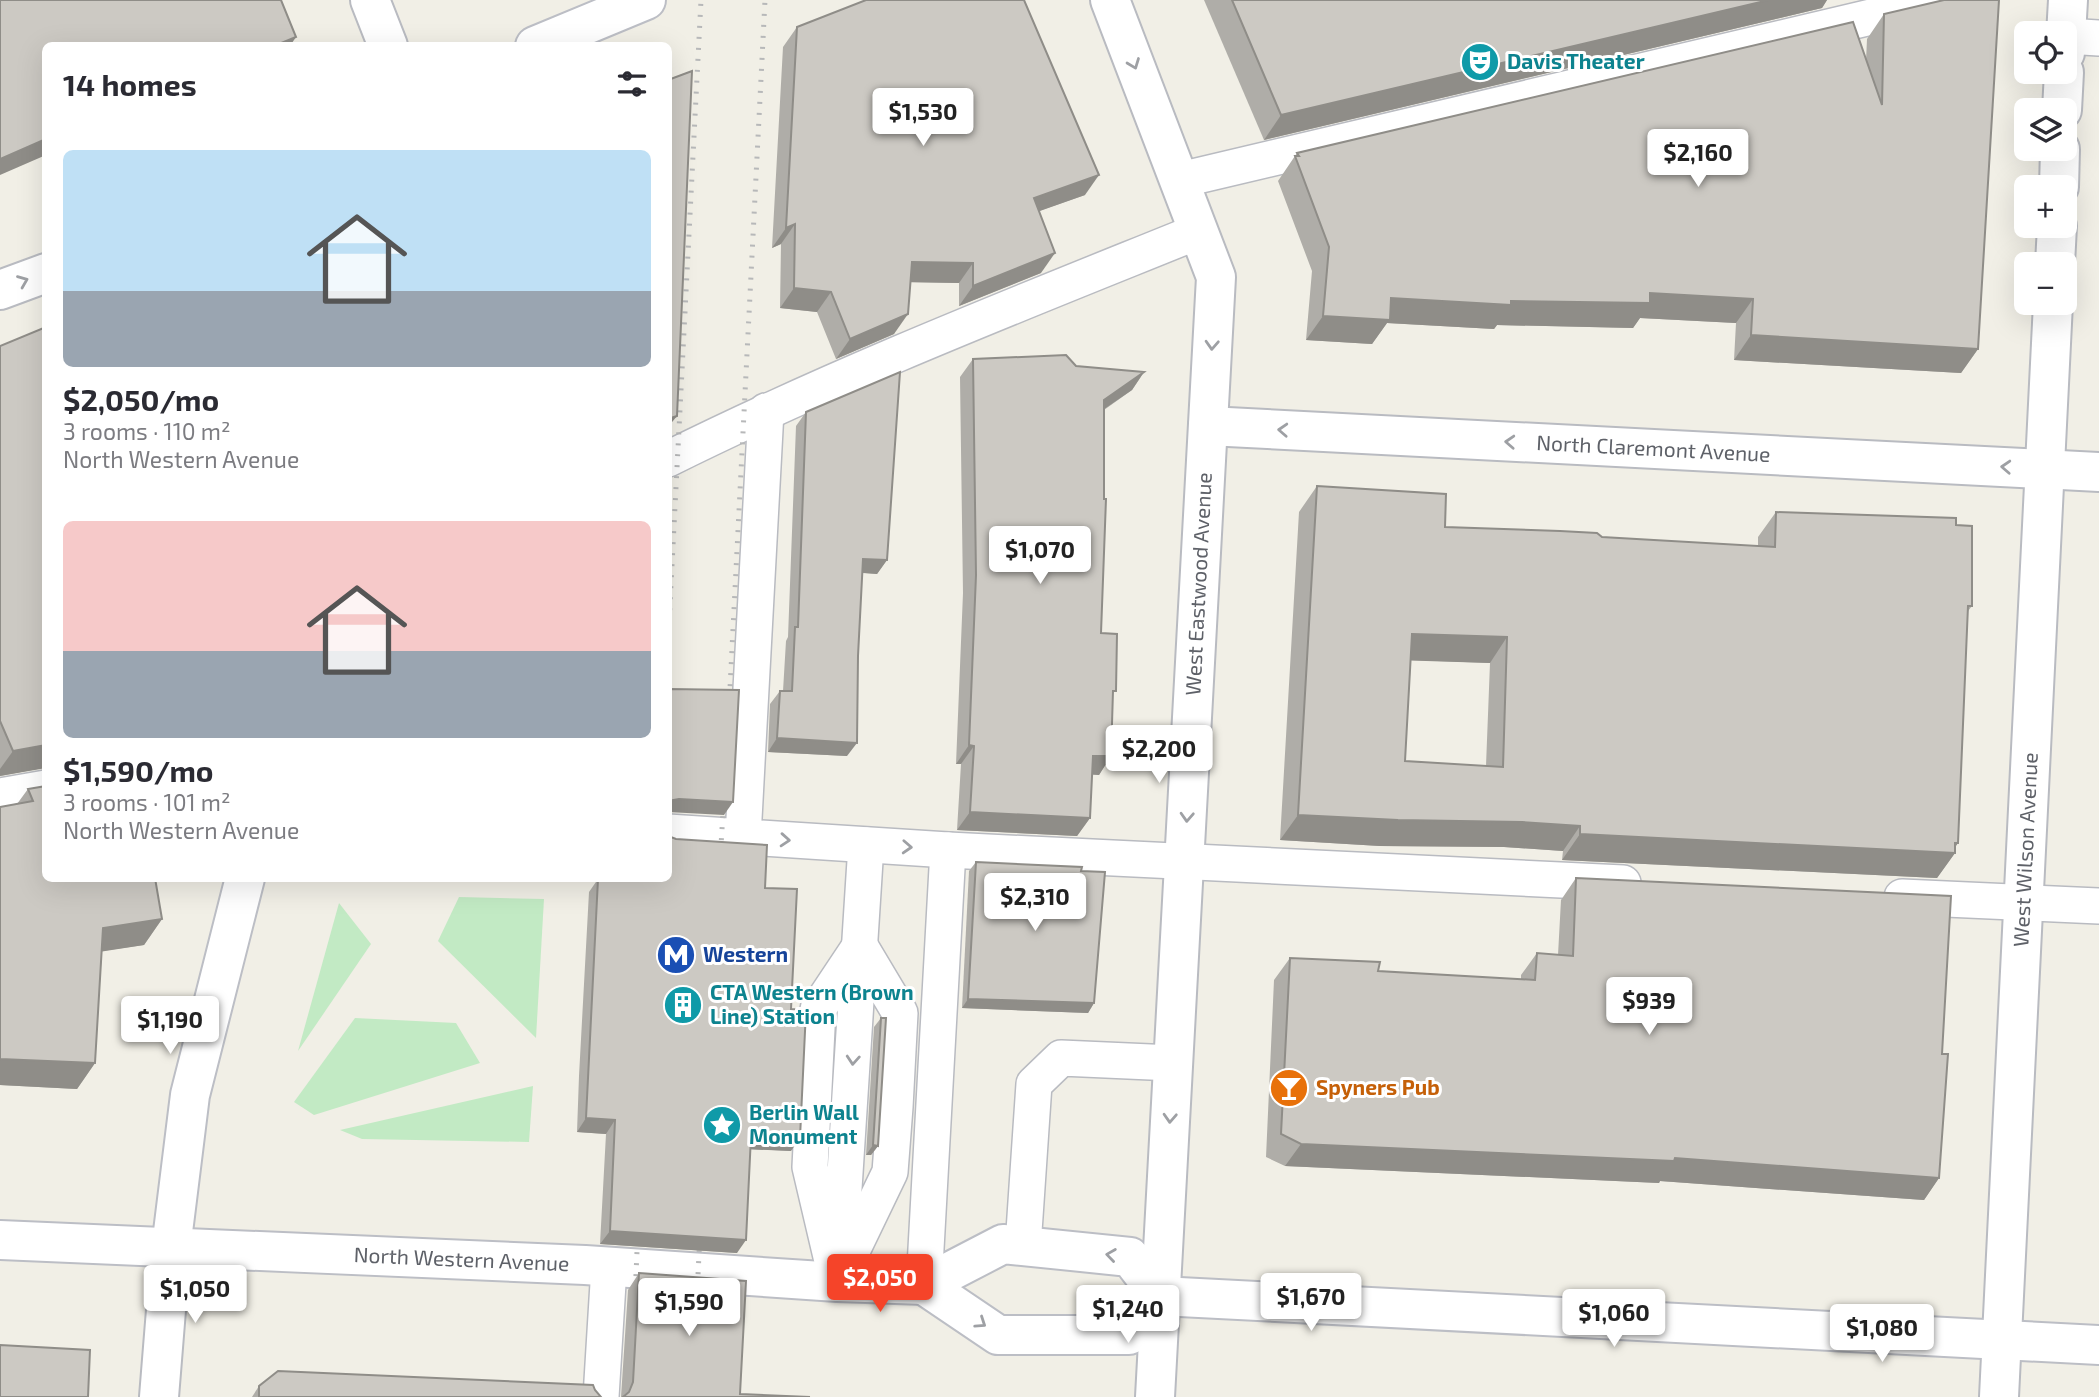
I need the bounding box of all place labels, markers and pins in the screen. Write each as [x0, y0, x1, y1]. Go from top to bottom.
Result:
theatre icon: Davis Theater [1459, 41, 1501, 83]
place label: Davis Theater [1507, 48, 1645, 73]
pin: $1,530 [866, 88, 980, 148]
pin: $2,160 [1641, 130, 1755, 189]
pin: $1,070 [983, 526, 1097, 586]
pin: $2,200 [1102, 726, 1216, 785]
pin: $2,310 [978, 874, 1092, 933]
metro station icon: Western [655, 934, 697, 976]
place label: Western [703, 941, 788, 966]
pin: $939 [1608, 978, 1690, 1037]
place label: CTA Western (Brown Line) Station [710, 979, 914, 1028]
building icon: CTA Western (Brown Line) Station [662, 984, 704, 1026]
pin: $1,190 [113, 996, 227, 1056]
bar icon: Spyners Pub [1268, 1067, 1310, 1109]
place label: Spyners Pub [1316, 1074, 1440, 1100]
place label: Berlin Wall Monument [749, 1099, 859, 1148]
place icon: Berlin Wall Monument [701, 1104, 743, 1146]
pin: $2,050 [823, 1254, 937, 1314]
pin: $1,050 [138, 1266, 252, 1325]
pin: $1,670 [1254, 1274, 1368, 1333]
pin: $1,590 [632, 1278, 746, 1338]
pin: $1,240 [1071, 1286, 1185, 1345]
pin: $1,060 [1557, 1290, 1671, 1349]
pin: $1,080 [1825, 1304, 1939, 1364]

